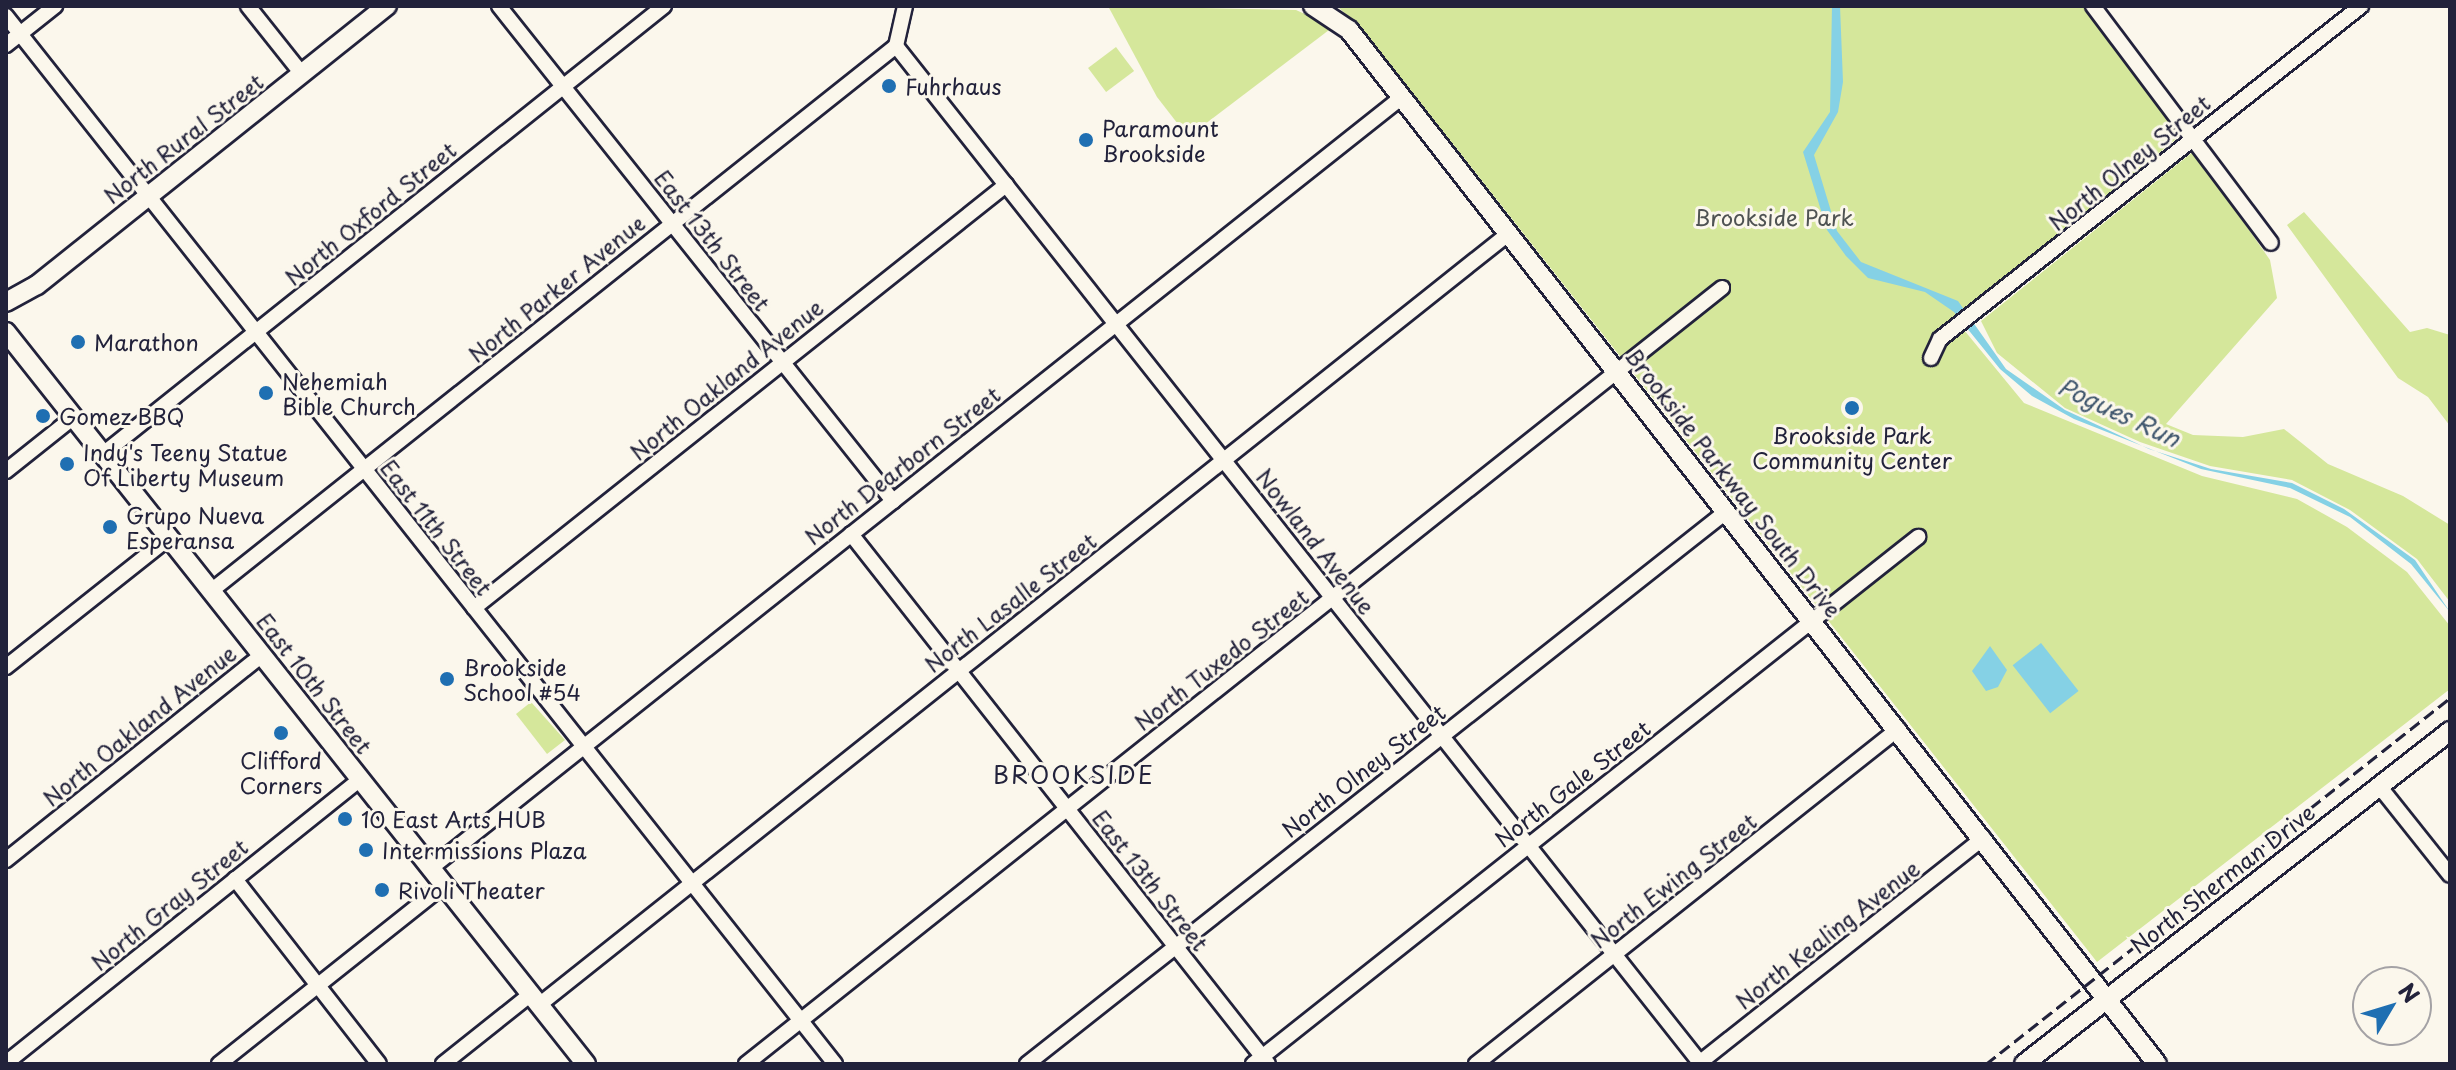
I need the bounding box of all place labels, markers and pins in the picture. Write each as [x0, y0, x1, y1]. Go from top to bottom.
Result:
place label: Fuhrhaus [905, 73, 1002, 99]
marker: Fuhrhaus [880, 77, 898, 95]
place label: Paramount Brookside [1102, 114, 1219, 166]
marker: Paramount Brookside [1077, 131, 1095, 149]
place label: Marathon [94, 329, 199, 355]
marker: Marathon [69, 333, 87, 351]
place label: Nehemiah Bible Church [282, 367, 416, 418]
marker: Nehemiah Bible Church [257, 384, 275, 402]
marker: Brookside Park Community Center [1843, 399, 1861, 417]
place label: Gomez BBQ [59, 403, 185, 429]
marker: Gomez BBQ [34, 407, 52, 425]
place label: Brookside Park Community Center [1751, 421, 1953, 472]
place label: Indy's Teeny Statue Of Liberty Museum [83, 438, 288, 490]
marker: Indy's Teeny Statue Of Liberty Museum [58, 455, 76, 473]
place label: Grupo Nueva Esperansa [126, 501, 266, 552]
marker: Grupo Nueva Esperansa [101, 518, 119, 536]
place label: Brookside School #54 [463, 653, 581, 704]
marker: Brookside School #54 [438, 670, 456, 688]
marker: Clifford Corners [272, 724, 290, 742]
place label: Clifford Corners [239, 746, 323, 798]
place label: 10 East Arts HUB [361, 806, 548, 832]
marker: 10 East Arts HUB [336, 810, 354, 828]
place label: Intermissions Plaza [382, 837, 586, 863]
marker: Intermissions Plaza [357, 841, 375, 859]
place label: Rivoli Theater [398, 877, 545, 903]
marker: Rivoli Theater [373, 881, 391, 899]

